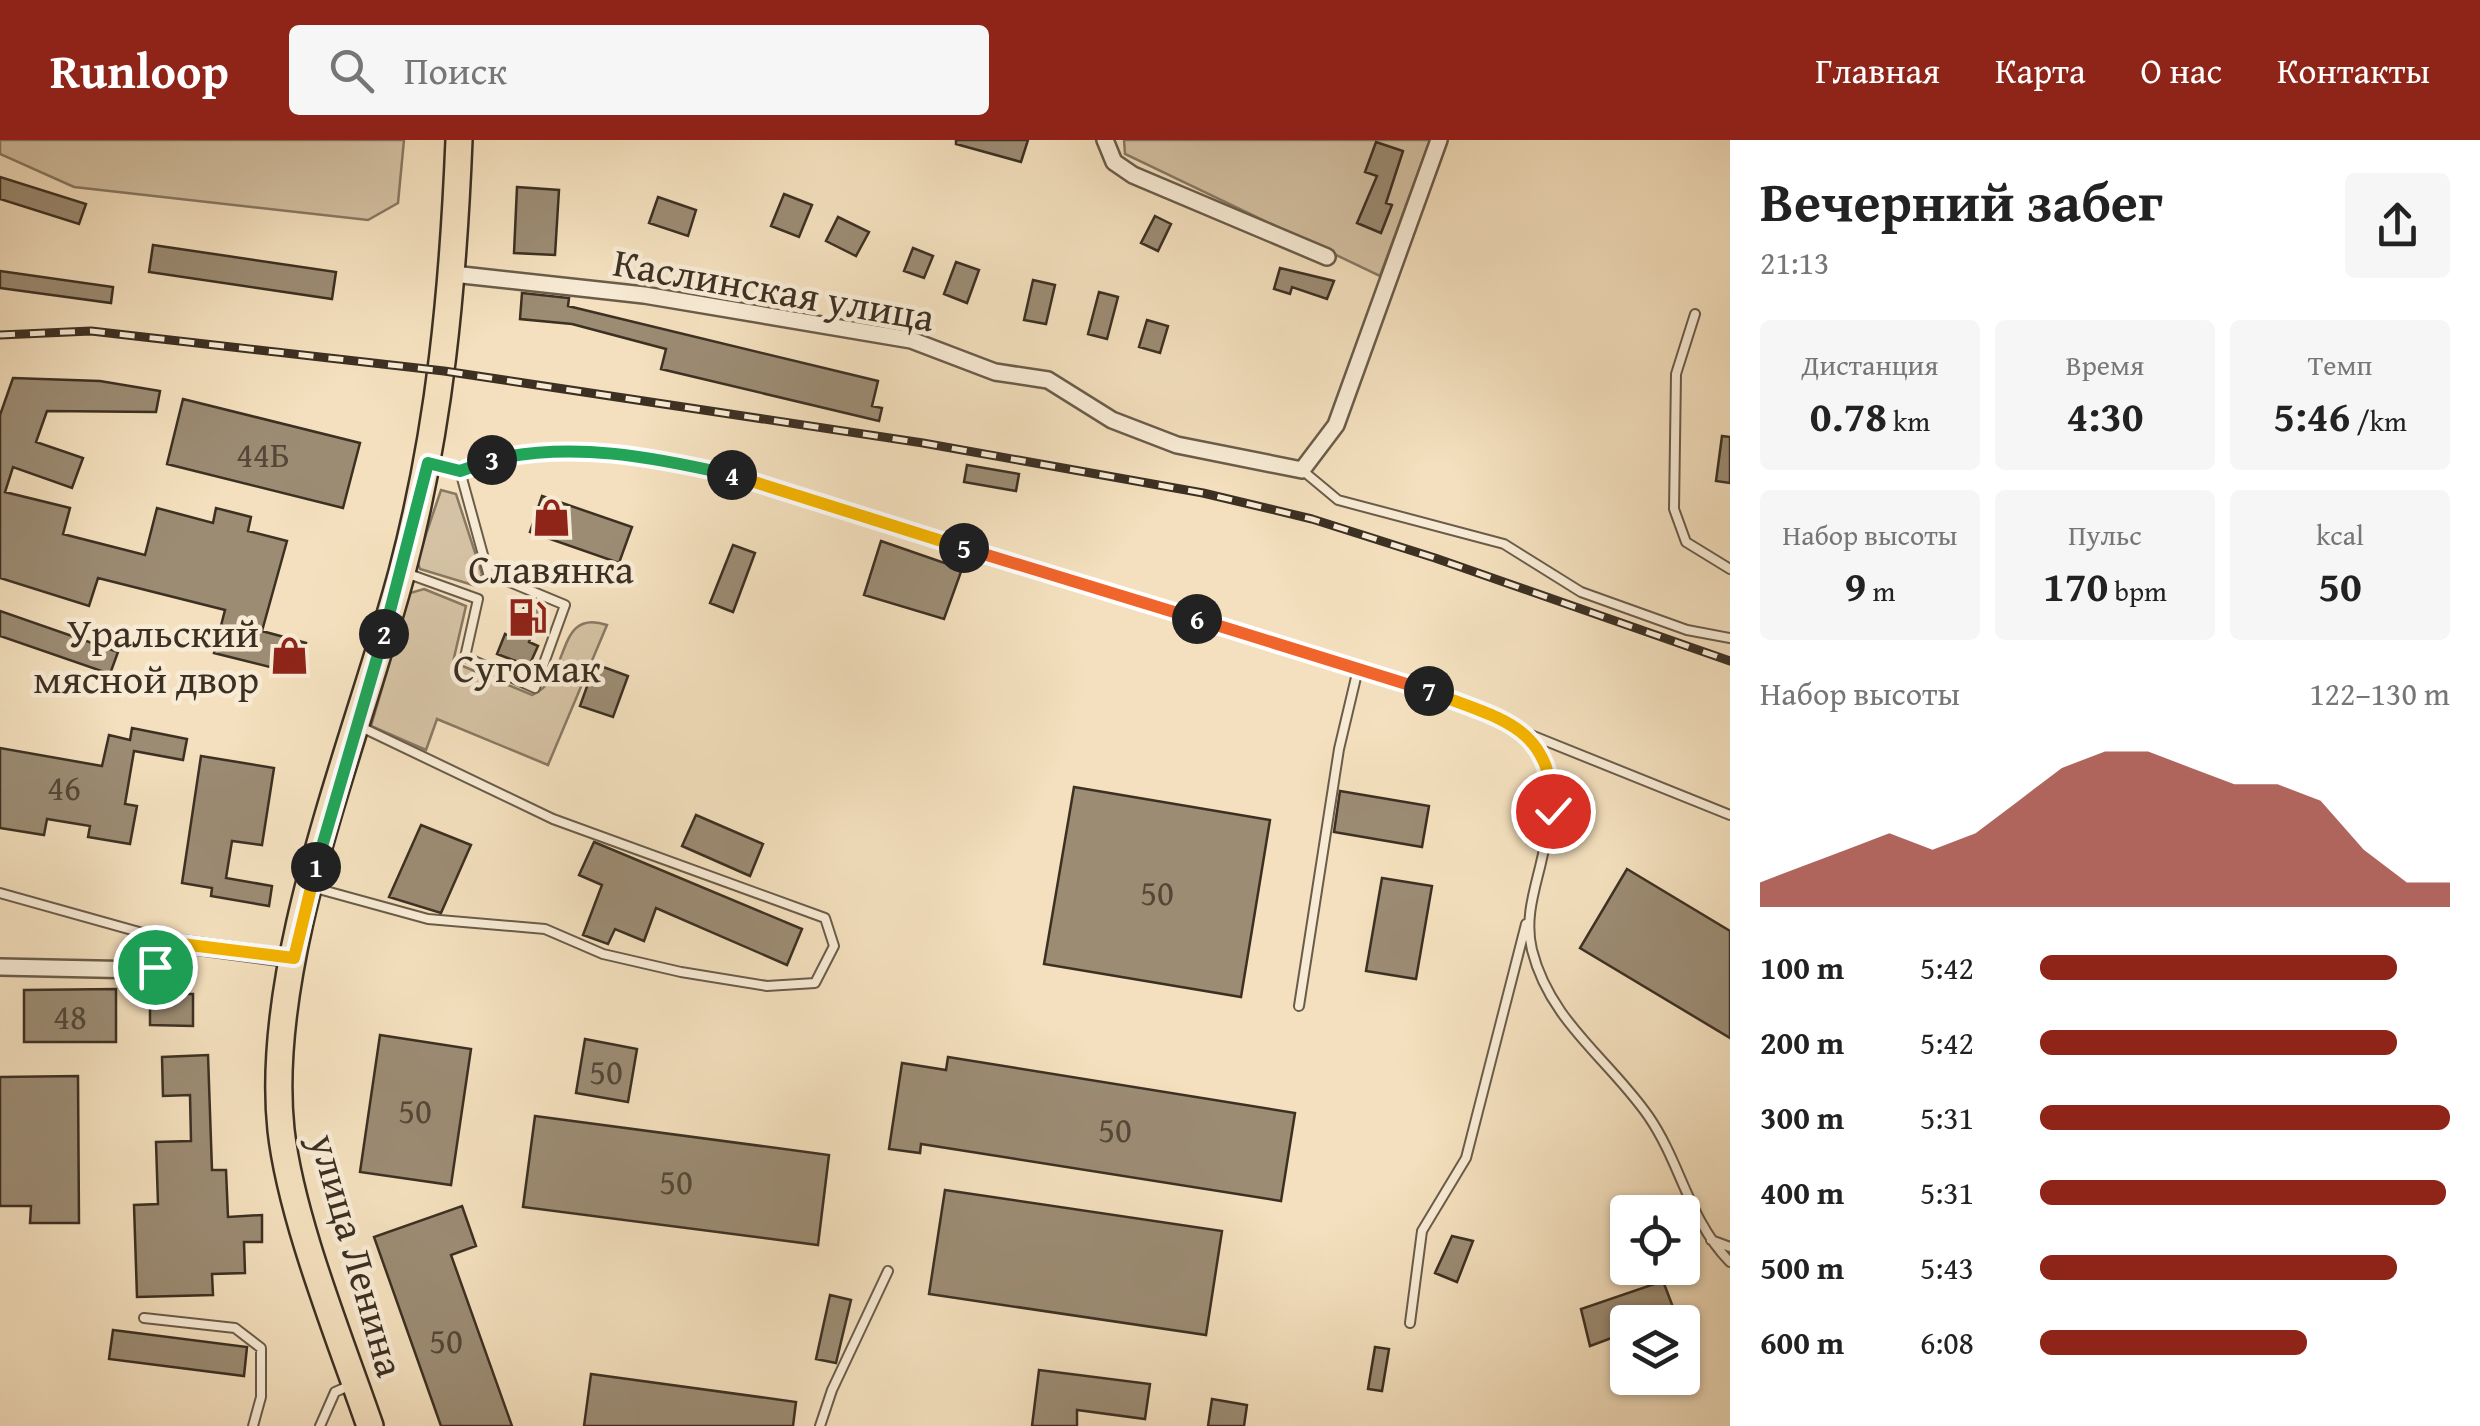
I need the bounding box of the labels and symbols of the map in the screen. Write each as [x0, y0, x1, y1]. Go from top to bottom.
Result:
street label: Каслинская улица [609, 232, 939, 346]
house number: 44Б [236, 429, 290, 480]
pin: 3 [467, 435, 517, 485]
pin: 4 [707, 450, 757, 500]
shop icon: Славянка [530, 497, 572, 539]
pin: 5 [939, 523, 989, 573]
place label: Славянка [468, 539, 634, 598]
pin: 6 [1172, 594, 1222, 644]
fuel station icon: Сугомак [506, 596, 548, 638]
place label: Уральский мясной двор [33, 603, 259, 708]
pin: 2 [359, 609, 409, 659]
shop icon: Уральский мясной двор [268, 634, 310, 676]
place label: Сугомак [453, 638, 601, 697]
pin: 7 [1404, 666, 1454, 716]
house number: 46 [47, 762, 81, 813]
pin [1511, 769, 1596, 854]
pin: 1 [291, 842, 341, 892]
house number: 50 [1140, 867, 1174, 918]
pin [113, 925, 198, 1010]
house number: 48 [53, 991, 87, 1042]
house number: 50 [589, 1046, 623, 1097]
house number: 50 [398, 1085, 432, 1136]
house number: 50 [1098, 1104, 1132, 1155]
street label: улица Ленина [295, 1126, 421, 1383]
house number: 50 [659, 1156, 693, 1207]
house number: 50 [429, 1315, 463, 1366]

